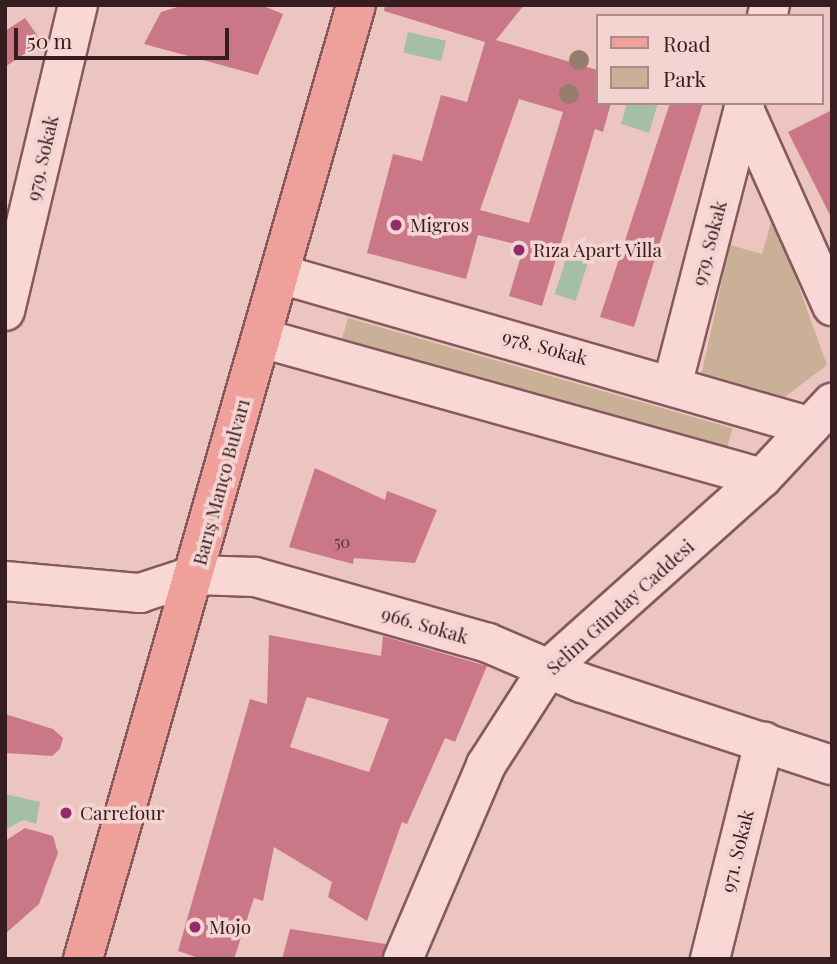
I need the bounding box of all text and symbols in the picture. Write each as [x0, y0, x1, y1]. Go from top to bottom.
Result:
scale bar [18, 14, 233, 58]
legend [596, 14, 823, 105]
text: 50 m [27, 26, 72, 54]
text: Road [663, 29, 711, 57]
text: Park [663, 64, 706, 92]
street label: 979. Sokak [21, 113, 63, 203]
street label: 979. Sokak [687, 198, 731, 288]
place label: Migros [410, 214, 469, 236]
marker: Migros [388, 217, 404, 233]
place label: Rıza Apart Villa [533, 239, 664, 261]
marker: Rıza Apart Villa [511, 242, 527, 258]
street label: 978. Sokak [500, 325, 590, 369]
street label: Barış Manço Bulvarı [188, 396, 254, 568]
house number: 50 [334, 532, 350, 552]
street label: Selim Günday Caddesi [541, 535, 699, 679]
street label: 966. Sokak [379, 602, 471, 648]
place label: Carrefour [80, 802, 165, 824]
marker: Carrefour [58, 805, 74, 821]
street label: 971. Sokak [716, 807, 758, 895]
place label: Mojo [209, 916, 251, 938]
marker: Mojo [187, 919, 203, 935]

